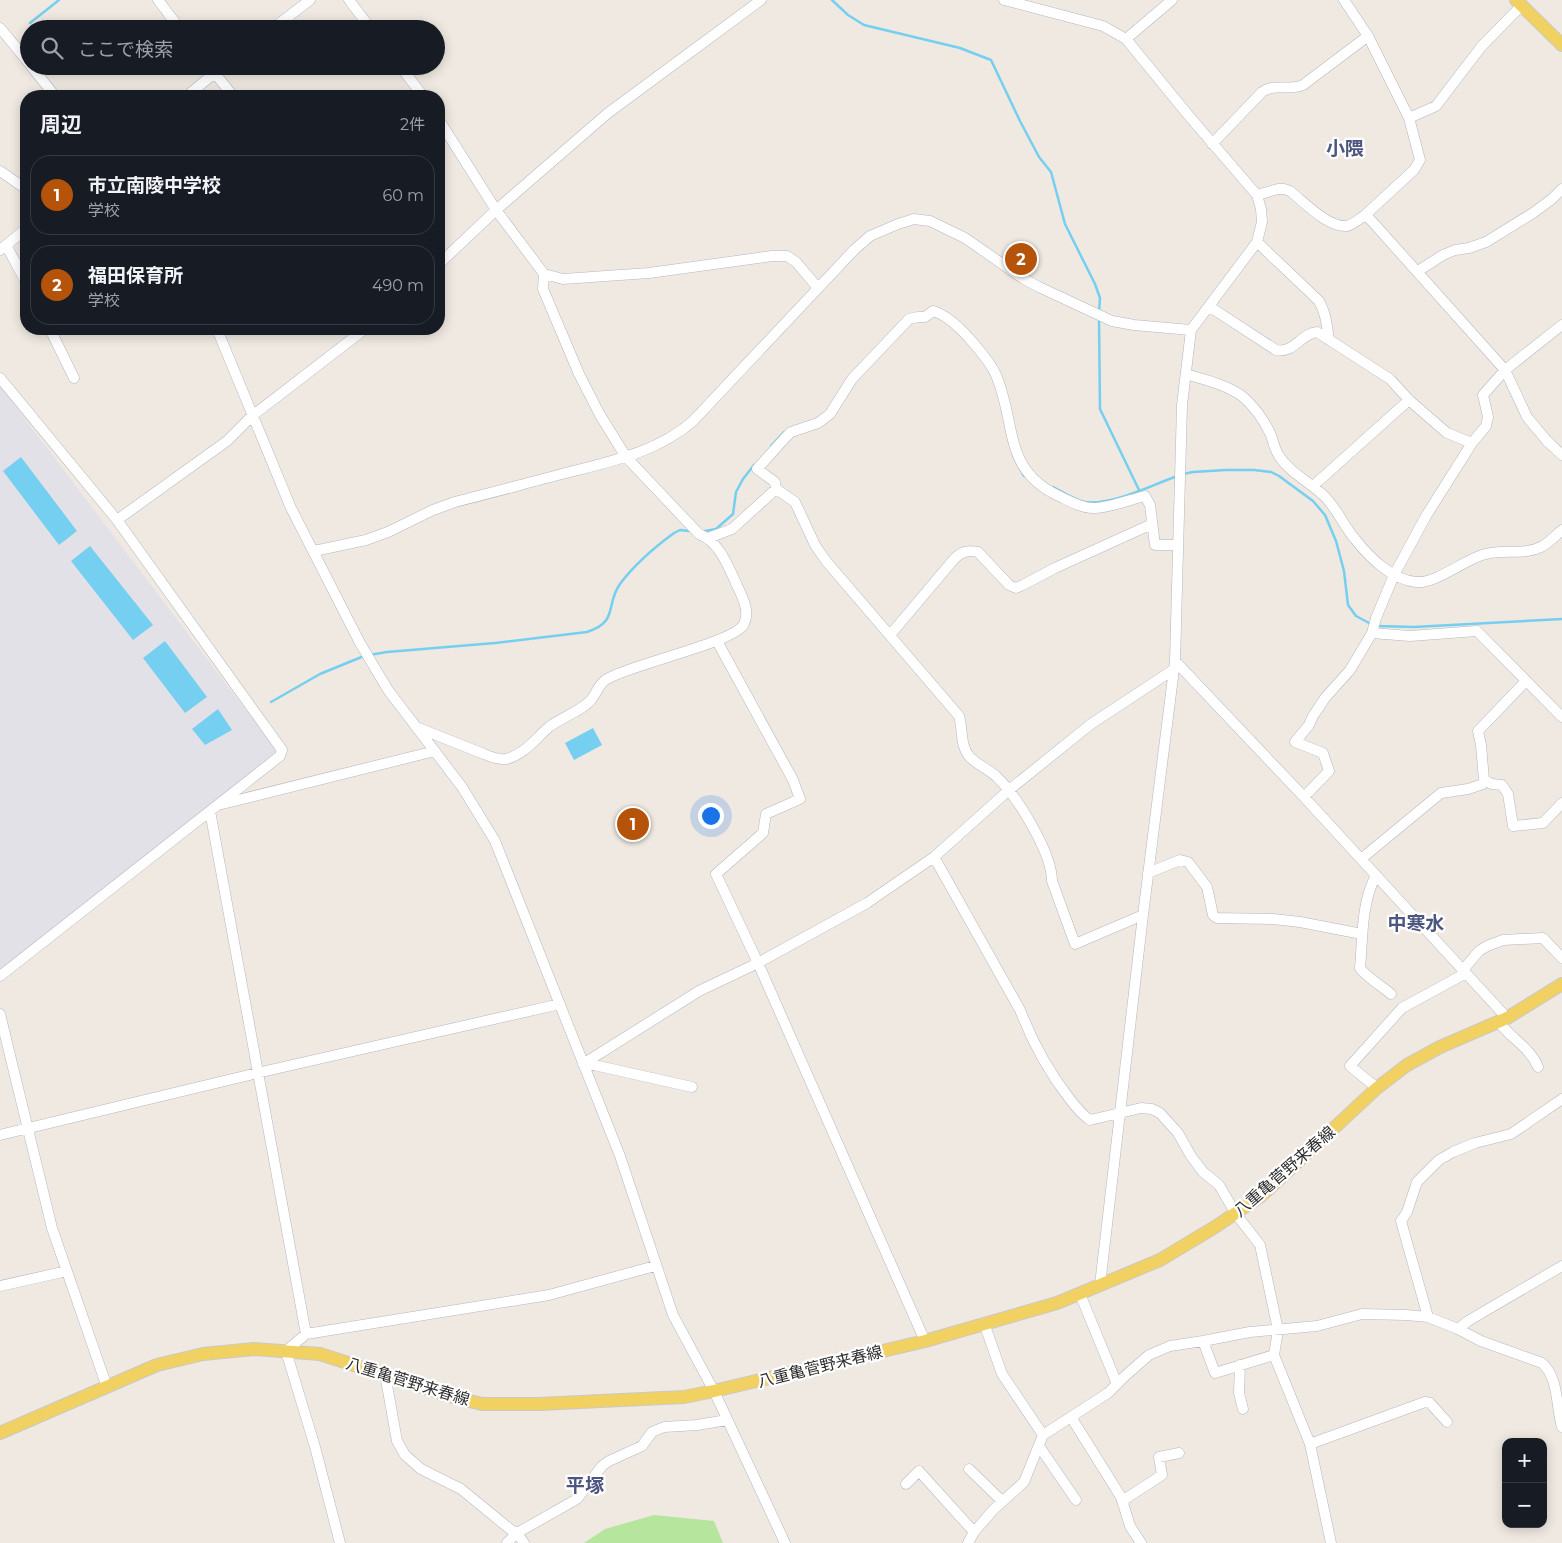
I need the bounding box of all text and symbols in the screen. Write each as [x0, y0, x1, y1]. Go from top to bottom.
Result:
search box [20, 20, 445, 75]
icon: search [38, 34, 66, 62]
text: ここで検索 [78, 38, 173, 61]
text: 周辺 [40, 112, 82, 137]
text: 2件 [400, 115, 425, 134]
district label: 小隈 [1326, 137, 1364, 160]
text: 市立南陵中学校 [88, 174, 221, 197]
text: 1 [54, 186, 60, 205]
text: 60 m [382, 186, 424, 205]
text: 学校 [88, 201, 120, 220]
pin: 2 [1005, 240, 1037, 278]
text: 福田保育所 [88, 264, 183, 287]
text: 2 [52, 276, 62, 295]
text: 490 m [372, 276, 424, 295]
text: 学校 [88, 291, 120, 310]
your location [698, 803, 724, 829]
pin: 1 [617, 805, 649, 843]
district label: 中寒水 [1387, 912, 1445, 935]
street label: 八重亀菅野来春線 [1230, 1122, 1339, 1221]
street label: 八重亀菅野来春線 [756, 1342, 885, 1391]
street label: 八重亀菅野来春線 [344, 1354, 472, 1409]
map controls [1502, 1438, 1547, 1528]
button: + [1502, 1438, 1547, 1483]
district label: 平塚 [566, 1474, 604, 1497]
button: − [1502, 1483, 1547, 1528]

